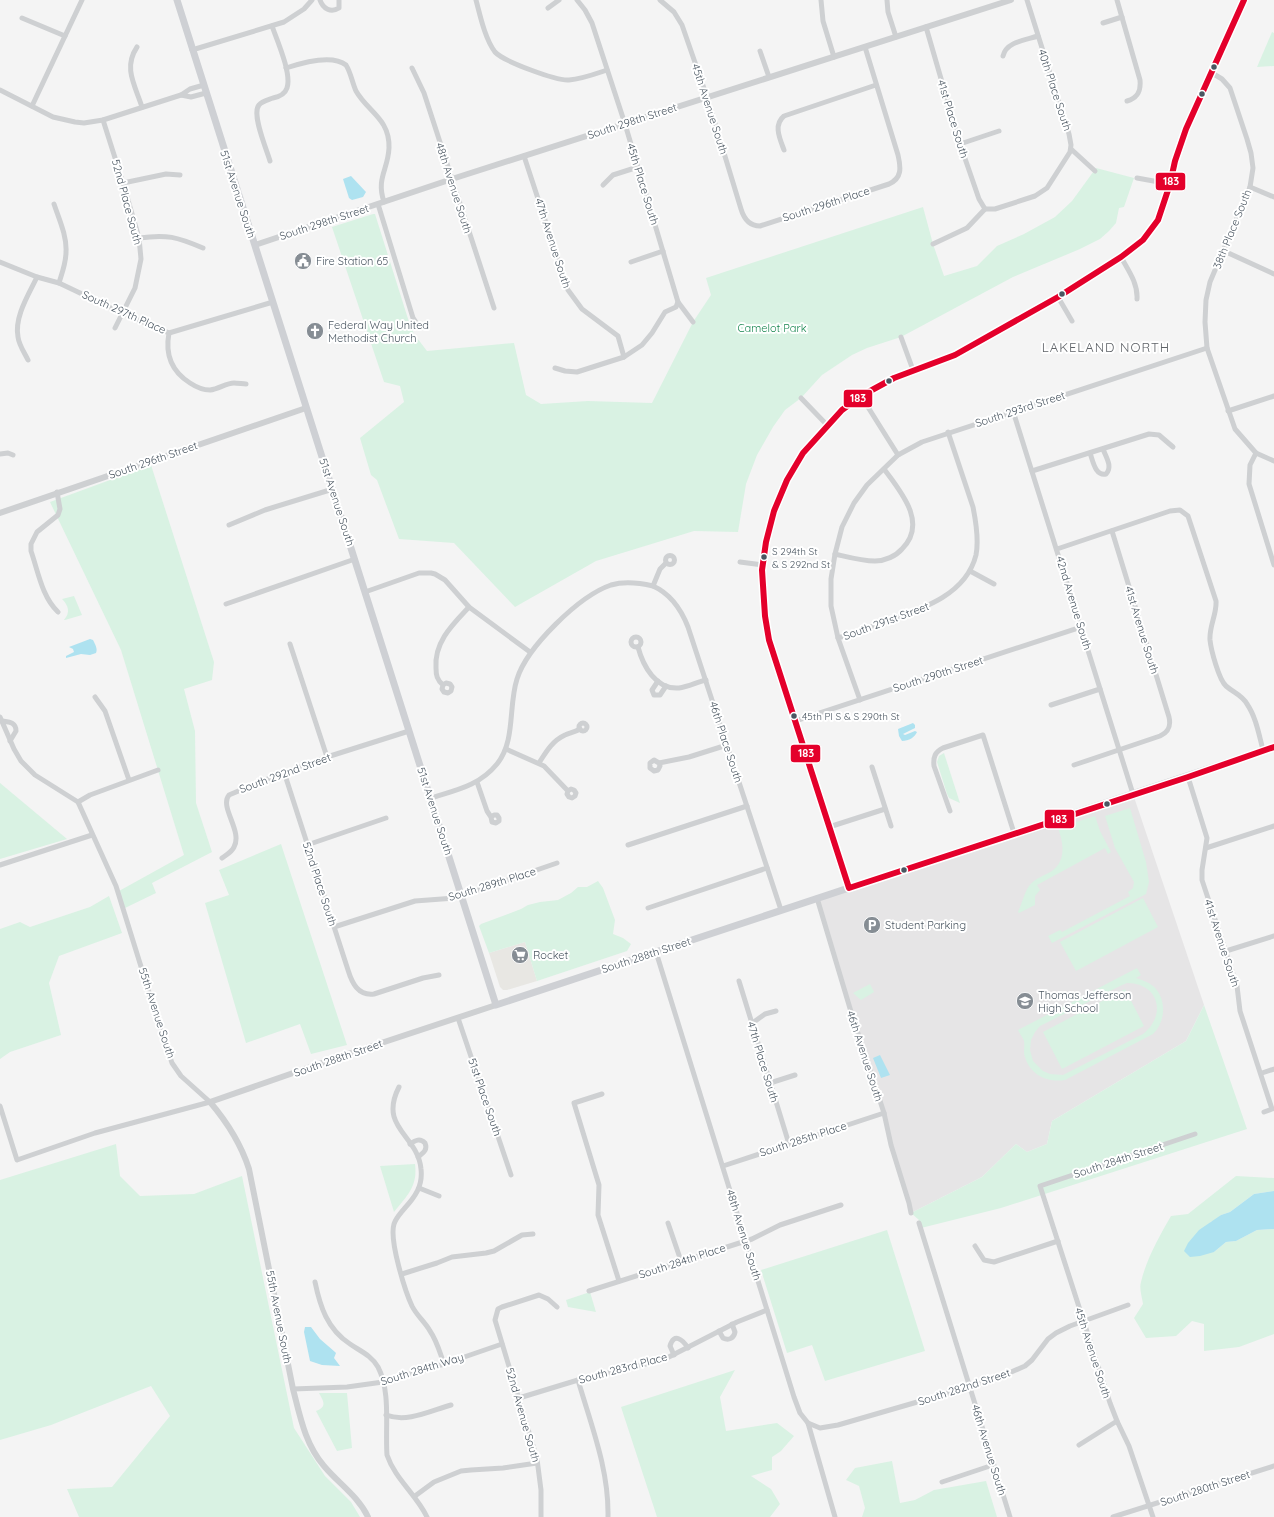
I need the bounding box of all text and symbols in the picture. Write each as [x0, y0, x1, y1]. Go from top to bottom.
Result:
street label: 40th Place South [1035, 47, 1075, 133]
street label: 45th Avenue South [689, 62, 731, 156]
unlabelled marker [1209, 62, 1219, 72]
street label: 41st Place South [934, 78, 972, 160]
unlabelled marker [1197, 89, 1207, 99]
street label: South 298th Street [585, 100, 679, 142]
street label: 48th Avenue South [433, 141, 475, 235]
street label: 45th Place South [624, 142, 662, 226]
street label: 51st Avenue South [217, 148, 259, 240]
street label: 52nd Place South [109, 158, 145, 246]
line badge: 183 [1155, 172, 1186, 191]
text: 183 [1163, 174, 1179, 188]
street label: South 296th Place [781, 183, 871, 225]
street label: 38th Place South [1210, 187, 1254, 271]
street label: 47th Avenue South [532, 196, 574, 290]
street label: South 298th Street [277, 201, 371, 243]
public building icon: Fire Station 65 [293, 251, 313, 271]
place label: Fire Station 65 [316, 254, 388, 268]
street label: South 297th Place [80, 287, 168, 337]
unlabelled marker [1057, 289, 1067, 299]
place label: Federal Way United Methodist Church [328, 318, 429, 345]
church icon: Federal Way United Methodist Church [305, 321, 325, 341]
park label: Camelot Park [737, 321, 807, 335]
district label: LAKELAND NORTH [1042, 339, 1170, 355]
unlabelled marker [884, 376, 894, 386]
street label: South 293rd Street [973, 388, 1067, 430]
line badge: 183 [843, 389, 873, 408]
text: 183 [850, 391, 866, 405]
street label: South 296th Street [107, 438, 200, 482]
street label: 51st Avenue South [316, 456, 358, 548]
place label: S 294th St & S 292nd St [772, 545, 831, 571]
marker: S 294th St & S 292nd St [759, 552, 769, 562]
street label: 42nd Avenue South [1053, 554, 1095, 652]
street label: 41st Avenue South [1122, 584, 1162, 676]
street label: South 291st Street [841, 599, 931, 643]
street label: South 290th Street [891, 653, 985, 695]
street label: 46th Place South [706, 700, 746, 784]
place label: 45th Pl S & S 290th St [802, 710, 900, 723]
marker: 45th Pl S & S 290th St [789, 711, 799, 721]
line badge: 183 [790, 744, 821, 763]
text: 183 [798, 746, 814, 760]
street label: South 292nd Street [237, 750, 333, 796]
street label: 51st Avenue South [414, 765, 456, 857]
unlabelled marker [1102, 799, 1112, 809]
line badge: 183 [1044, 809, 1075, 829]
text: 183 [1051, 812, 1067, 826]
street label: 52nd Place South [300, 840, 340, 928]
street label: South 289th Place [446, 864, 538, 904]
unlabelled marker [899, 865, 909, 875]
street label: 41st Avenue South [1201, 897, 1243, 989]
parking icon: Student Parking [862, 915, 882, 935]
place label: Student Parking [885, 918, 966, 932]
street label: South 288th Street [600, 934, 693, 976]
supermarket icon: Rocket [510, 945, 530, 965]
place label: Rocket [533, 948, 569, 962]
street label: 55th Avenue South [136, 966, 178, 1060]
place label: Thomas Jefferson High School [1038, 988, 1131, 1015]
school or university icon: Thomas Jefferson High School [1015, 991, 1035, 1011]
street label: 46th Avenue South [844, 1009, 886, 1103]
street label: 47th Place South [744, 1020, 782, 1104]
street label: South 288th Street [292, 1036, 385, 1080]
street label: 51st Place South [465, 1056, 505, 1138]
street label: South 285th Place [758, 1118, 848, 1160]
street label: South 284th Street [1072, 1139, 1165, 1181]
street label: 48th Avenue South [724, 1188, 764, 1282]
street label: South 284th Place [637, 1240, 727, 1282]
street label: 55th Avenue South [263, 1269, 295, 1365]
street label: 45th Avenue South [1072, 1306, 1114, 1400]
street label: South 283rd Place [577, 1349, 669, 1387]
street label: South 284th Way [379, 1350, 465, 1388]
street label: South 282nd Street [916, 1365, 1012, 1409]
street label: 52nd Avenue South [503, 1366, 543, 1464]
street label: 46th Avenue South [969, 1403, 1009, 1497]
street label: South 280th Street [1158, 1467, 1252, 1509]

